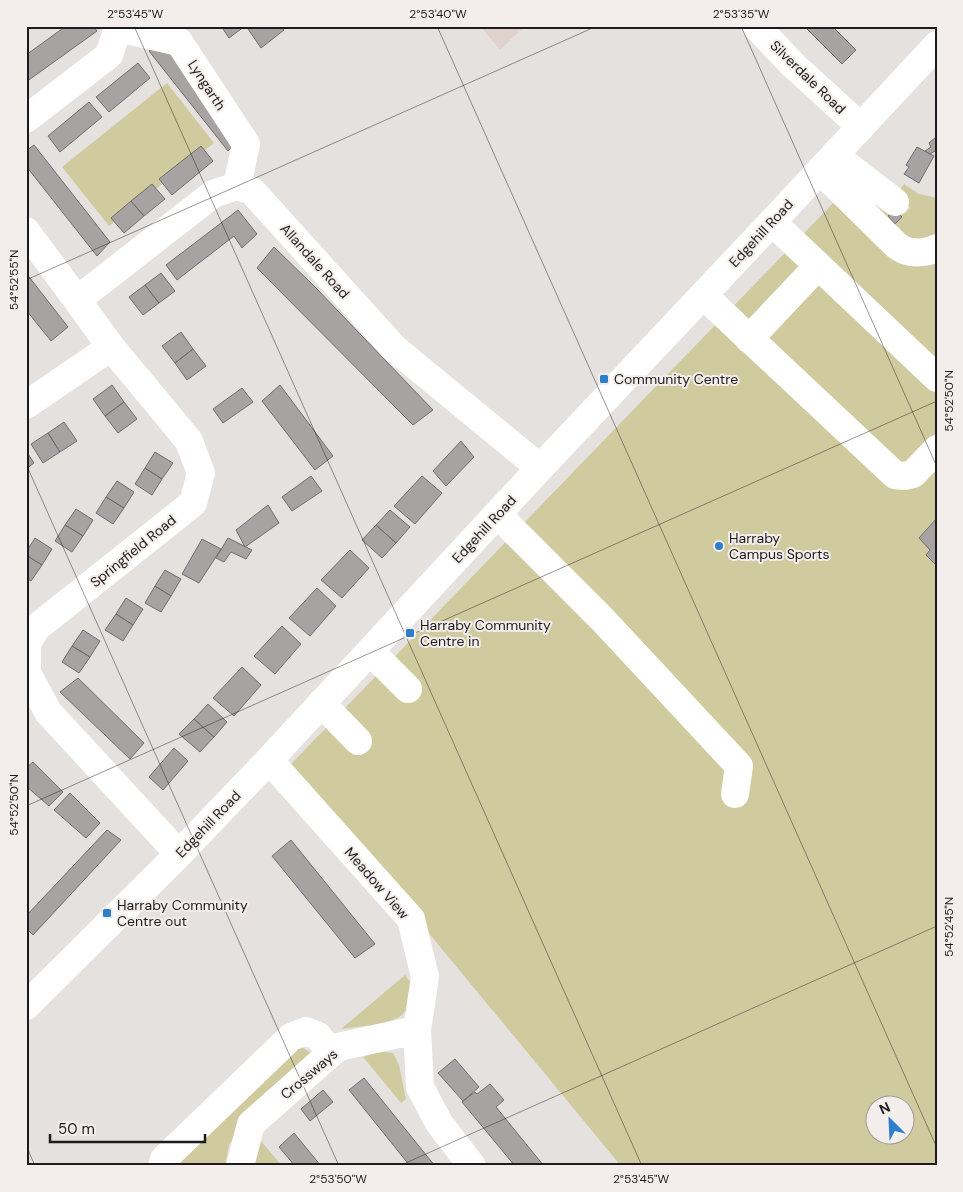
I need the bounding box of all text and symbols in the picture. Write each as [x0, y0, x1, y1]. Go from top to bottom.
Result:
text: 2°53'45"W [107, 6, 163, 22]
text: 2°53'40"W [409, 6, 467, 22]
text: 2°53'35"W [713, 6, 770, 22]
street label: Silverdale Road [766, 36, 850, 118]
street label: Lyngarth [184, 56, 230, 114]
street label: Edgehill Road [725, 195, 797, 271]
street label: Allandale Road [277, 220, 353, 302]
text: 54°52'55"N [6, 250, 22, 310]
place label: Community Centre [614, 370, 738, 388]
text: 54°52'50"N [941, 370, 957, 432]
marker: Community Centre [598, 373, 610, 385]
street label: Edgehill Road [448, 491, 520, 567]
street label: Springfield Road [86, 511, 180, 591]
place label: Harraby Campus Sports [729, 529, 830, 563]
marker: Harraby Campus Sports [713, 540, 725, 552]
place label: Harraby Community Centre in [420, 616, 551, 650]
marker: Harraby Community Centre in [404, 627, 416, 639]
text: 54°52'50"N [6, 774, 22, 836]
street label: Edgehill Road [172, 787, 244, 861]
street label: Meadow View [341, 843, 413, 923]
place label: Harraby Community Centre out [117, 896, 248, 930]
text: 54°52'45"N [941, 897, 957, 957]
marker: Harraby Community Centre out [101, 907, 113, 919]
street label: Crossways [277, 1045, 341, 1103]
north arrow [866, 1094, 916, 1144]
text: N [876, 1098, 893, 1118]
scale bar [50, 1112, 205, 1144]
text: 50 m [58, 1119, 95, 1139]
text: 2°53'50"W [309, 1171, 367, 1187]
text: 2°53'45"W [613, 1171, 669, 1187]

